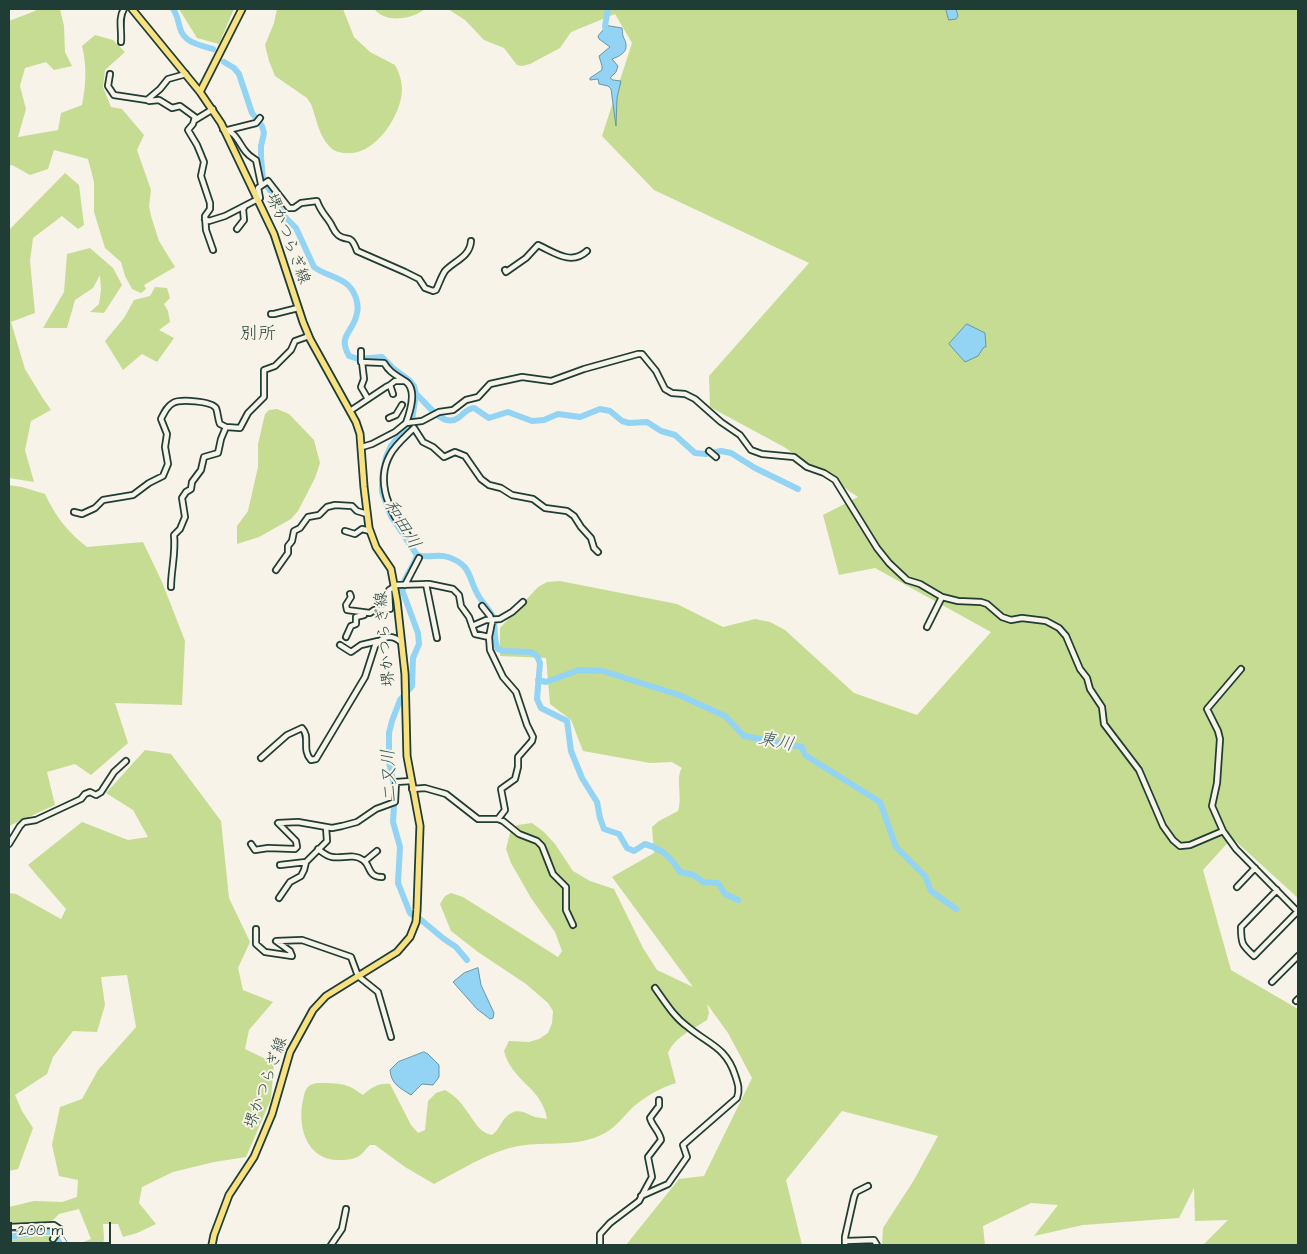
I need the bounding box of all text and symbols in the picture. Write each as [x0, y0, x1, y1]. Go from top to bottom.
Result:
street label: 堺かつらぎ線 [261, 191, 313, 287]
district label: 別所 [240, 324, 276, 346]
water label: 和田川 [378, 496, 424, 554]
street label: 堺かつらぎ線 [372, 590, 400, 688]
water label: 東川 [756, 729, 796, 757]
water label: 二又川 [379, 748, 403, 804]
street label: 堺かつらぎ線 [242, 1035, 292, 1131]
scale bar [12, 1212, 114, 1244]
text: 200 m [18, 1220, 63, 1241]

